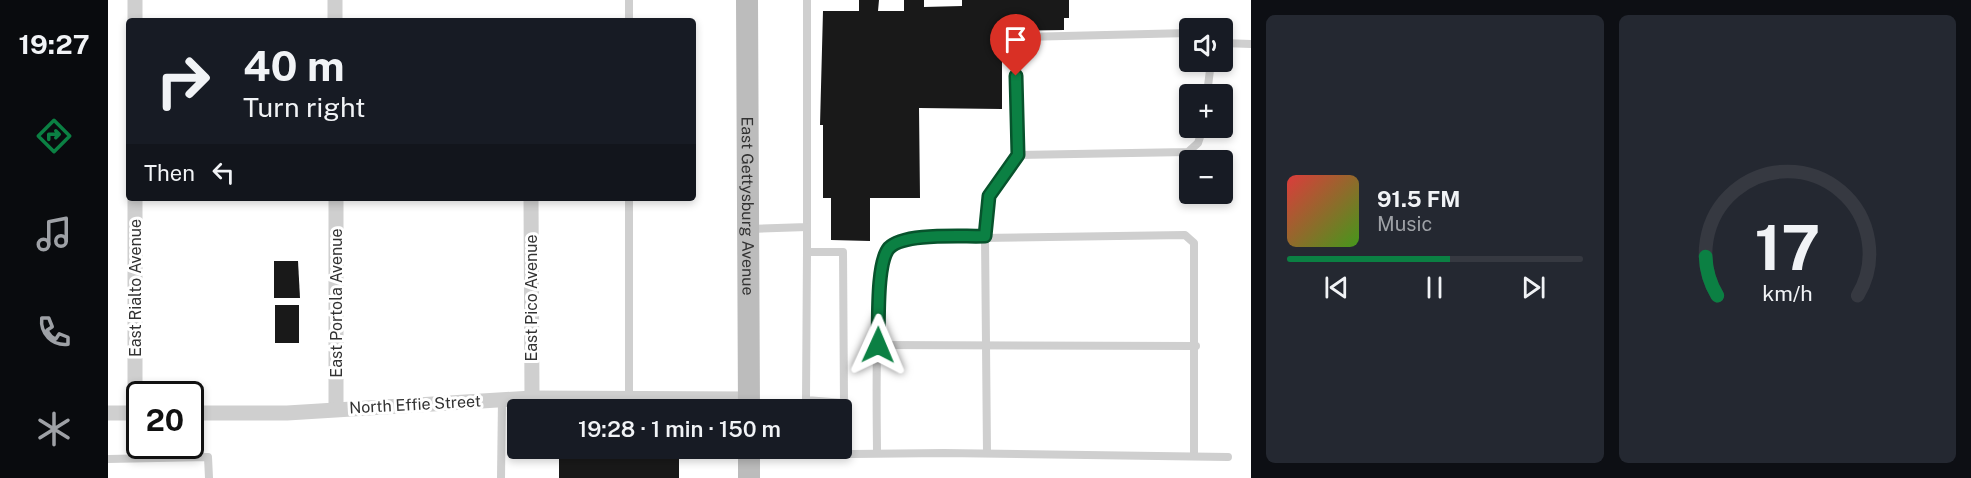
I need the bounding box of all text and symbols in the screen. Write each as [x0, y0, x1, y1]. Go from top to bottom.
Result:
pin [990, 14, 1041, 76]
map controls [1179, 18, 1233, 204]
button: sound [1179, 18, 1233, 72]
icon: arrive [999, 23, 1032, 56]
text: 19:27 [18, 28, 90, 60]
text: 40 m [243, 41, 345, 90]
icon: right [144, 42, 222, 120]
button: + [1179, 84, 1233, 138]
text: Turn right [243, 91, 366, 123]
icon: directions [33, 115, 75, 157]
street label: East Gettysburg Avenue [738, 116, 757, 296]
button: − [1179, 150, 1233, 204]
icon: left [207, 156, 240, 189]
text: Then [144, 160, 195, 186]
text: 91.5 FM [1377, 186, 1460, 212]
text: 17 [1754, 211, 1820, 284]
text: Music [1377, 212, 1432, 236]
icon: music [33, 213, 75, 255]
street label: East Rialto Avenue [126, 219, 145, 357]
street label: East Portola Avenue [327, 228, 346, 378]
street label: East Pico Avenue [522, 234, 541, 362]
icon: previous [1320, 271, 1353, 304]
icon: pause [1418, 271, 1451, 304]
icon: next [1517, 271, 1550, 304]
text: km/h [1762, 281, 1812, 306]
icon: phone [33, 311, 75, 353]
position arrow [846, 313, 910, 377]
speed limit sign: 20 [126, 381, 204, 459]
street label: North Effie Street [349, 392, 481, 417]
icon: climate [33, 408, 75, 450]
text: 19:28 · 1 min · 150 m [578, 416, 781, 442]

